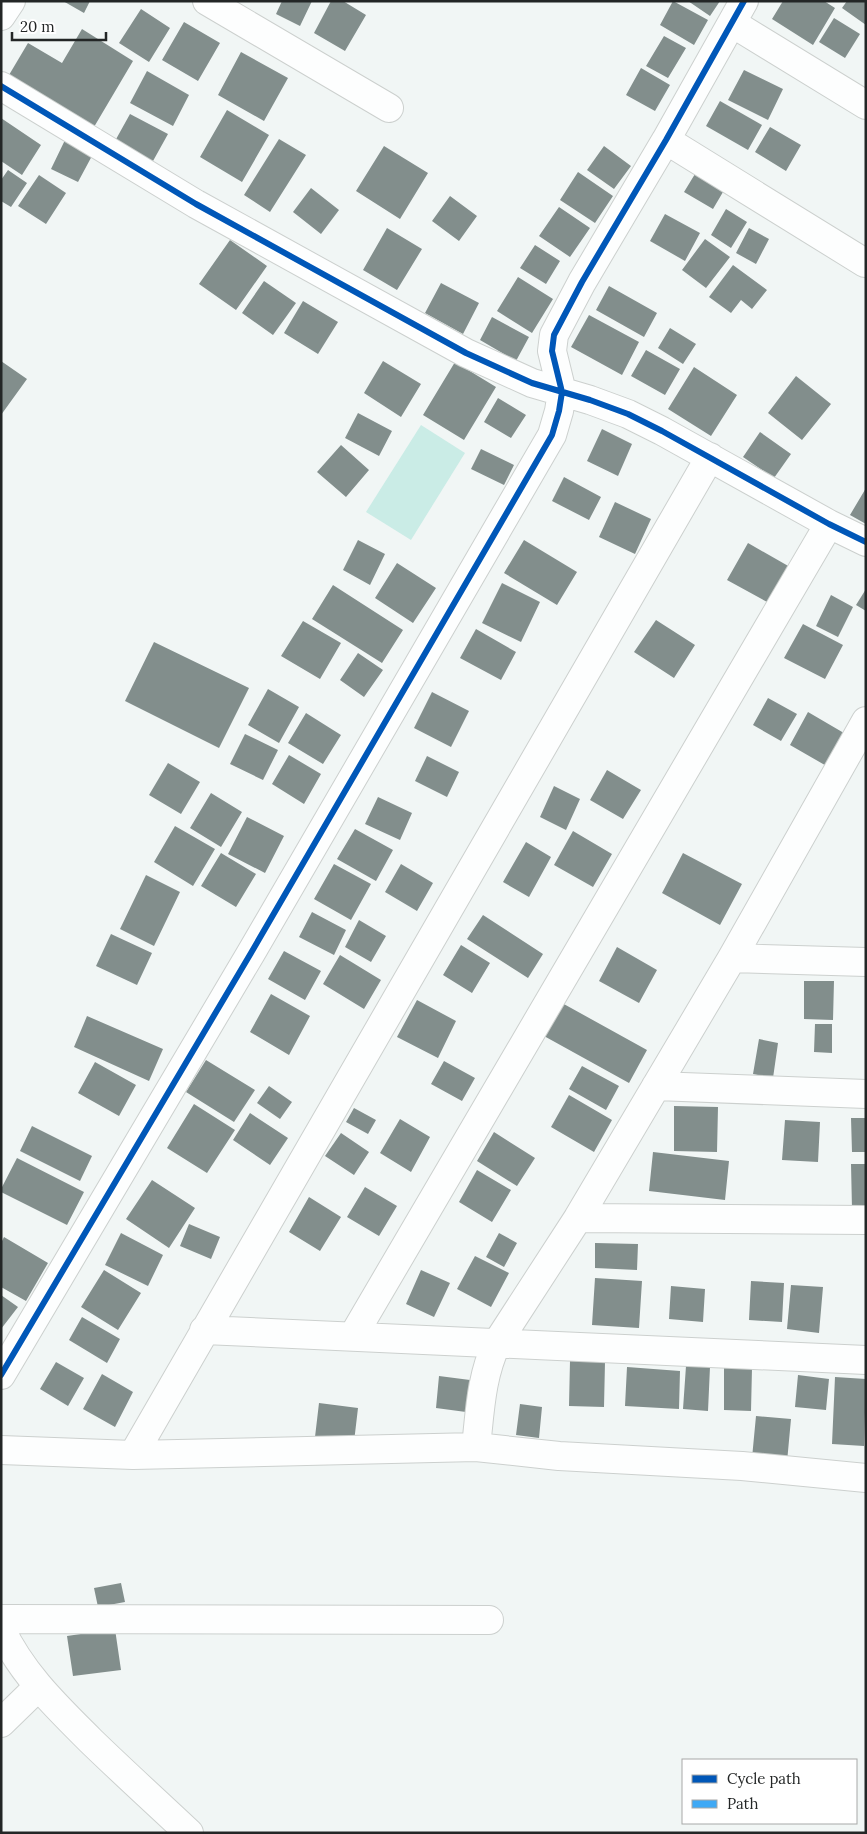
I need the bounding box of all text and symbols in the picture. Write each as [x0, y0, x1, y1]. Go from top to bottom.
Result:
scale bar [12, 10, 106, 42]
text: 20 m [20, 17, 55, 36]
legend [682, 1759, 857, 1824]
text: Cycle path [727, 1769, 801, 1788]
text: Path [727, 1794, 758, 1813]

